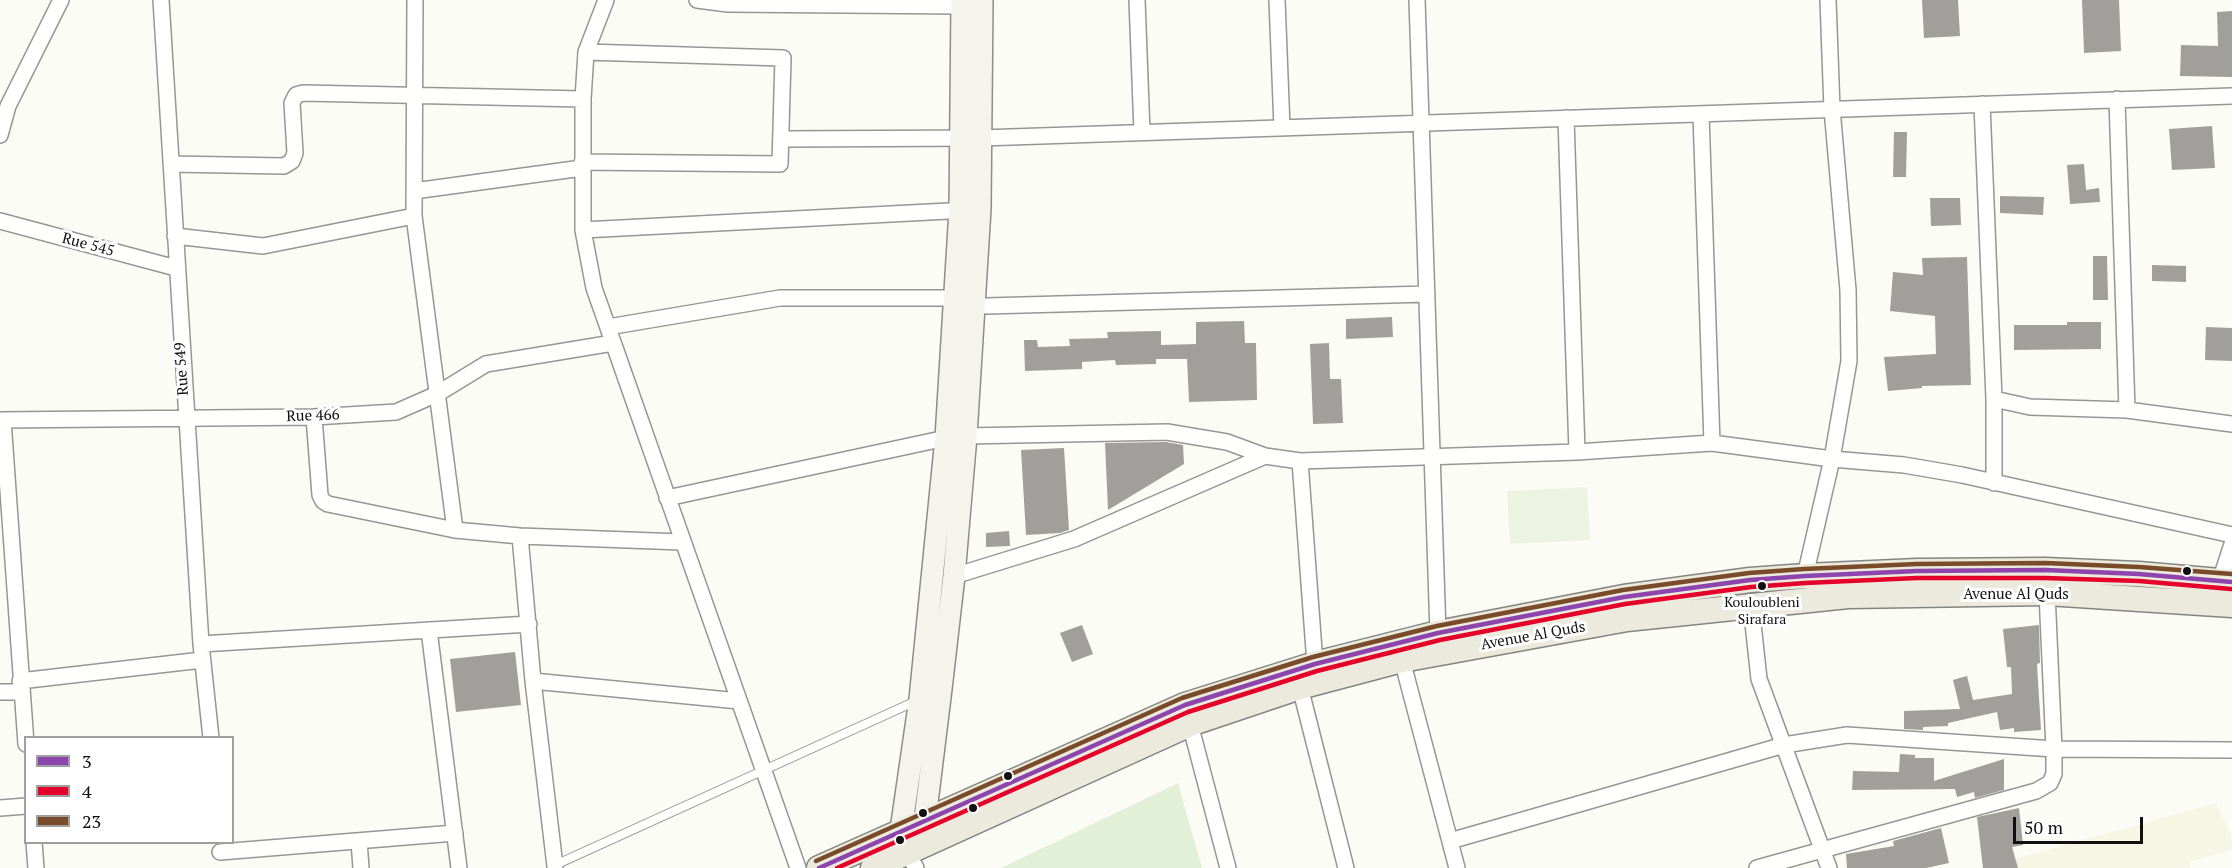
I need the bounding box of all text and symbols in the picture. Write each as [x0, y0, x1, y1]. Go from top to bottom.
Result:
street label: Rue 545 [60, 229, 116, 261]
street label: Rue 549 [171, 342, 193, 396]
street label: Rue 466 [286, 406, 340, 426]
unlabelled marker [2181, 565, 2193, 577]
marker: Kouloubleni Sirafara [1756, 580, 1768, 592]
street label: Avenue Al Quds [1963, 586, 2069, 604]
place label: Kouloubleni Sirafara [1724, 595, 1800, 628]
street label: Avenue Al Quds [1479, 618, 1587, 654]
legend [24, 736, 234, 844]
text: 3 [82, 749, 92, 773]
unlabelled marker [1002, 770, 1014, 782]
text: 4 [82, 779, 92, 803]
unlabelled marker [967, 802, 979, 814]
scale bar [2016, 805, 2146, 843]
unlabelled marker [917, 807, 929, 819]
text: 23 [82, 809, 101, 833]
text: 50 m [2024, 815, 2063, 839]
unlabelled marker [894, 834, 906, 846]

